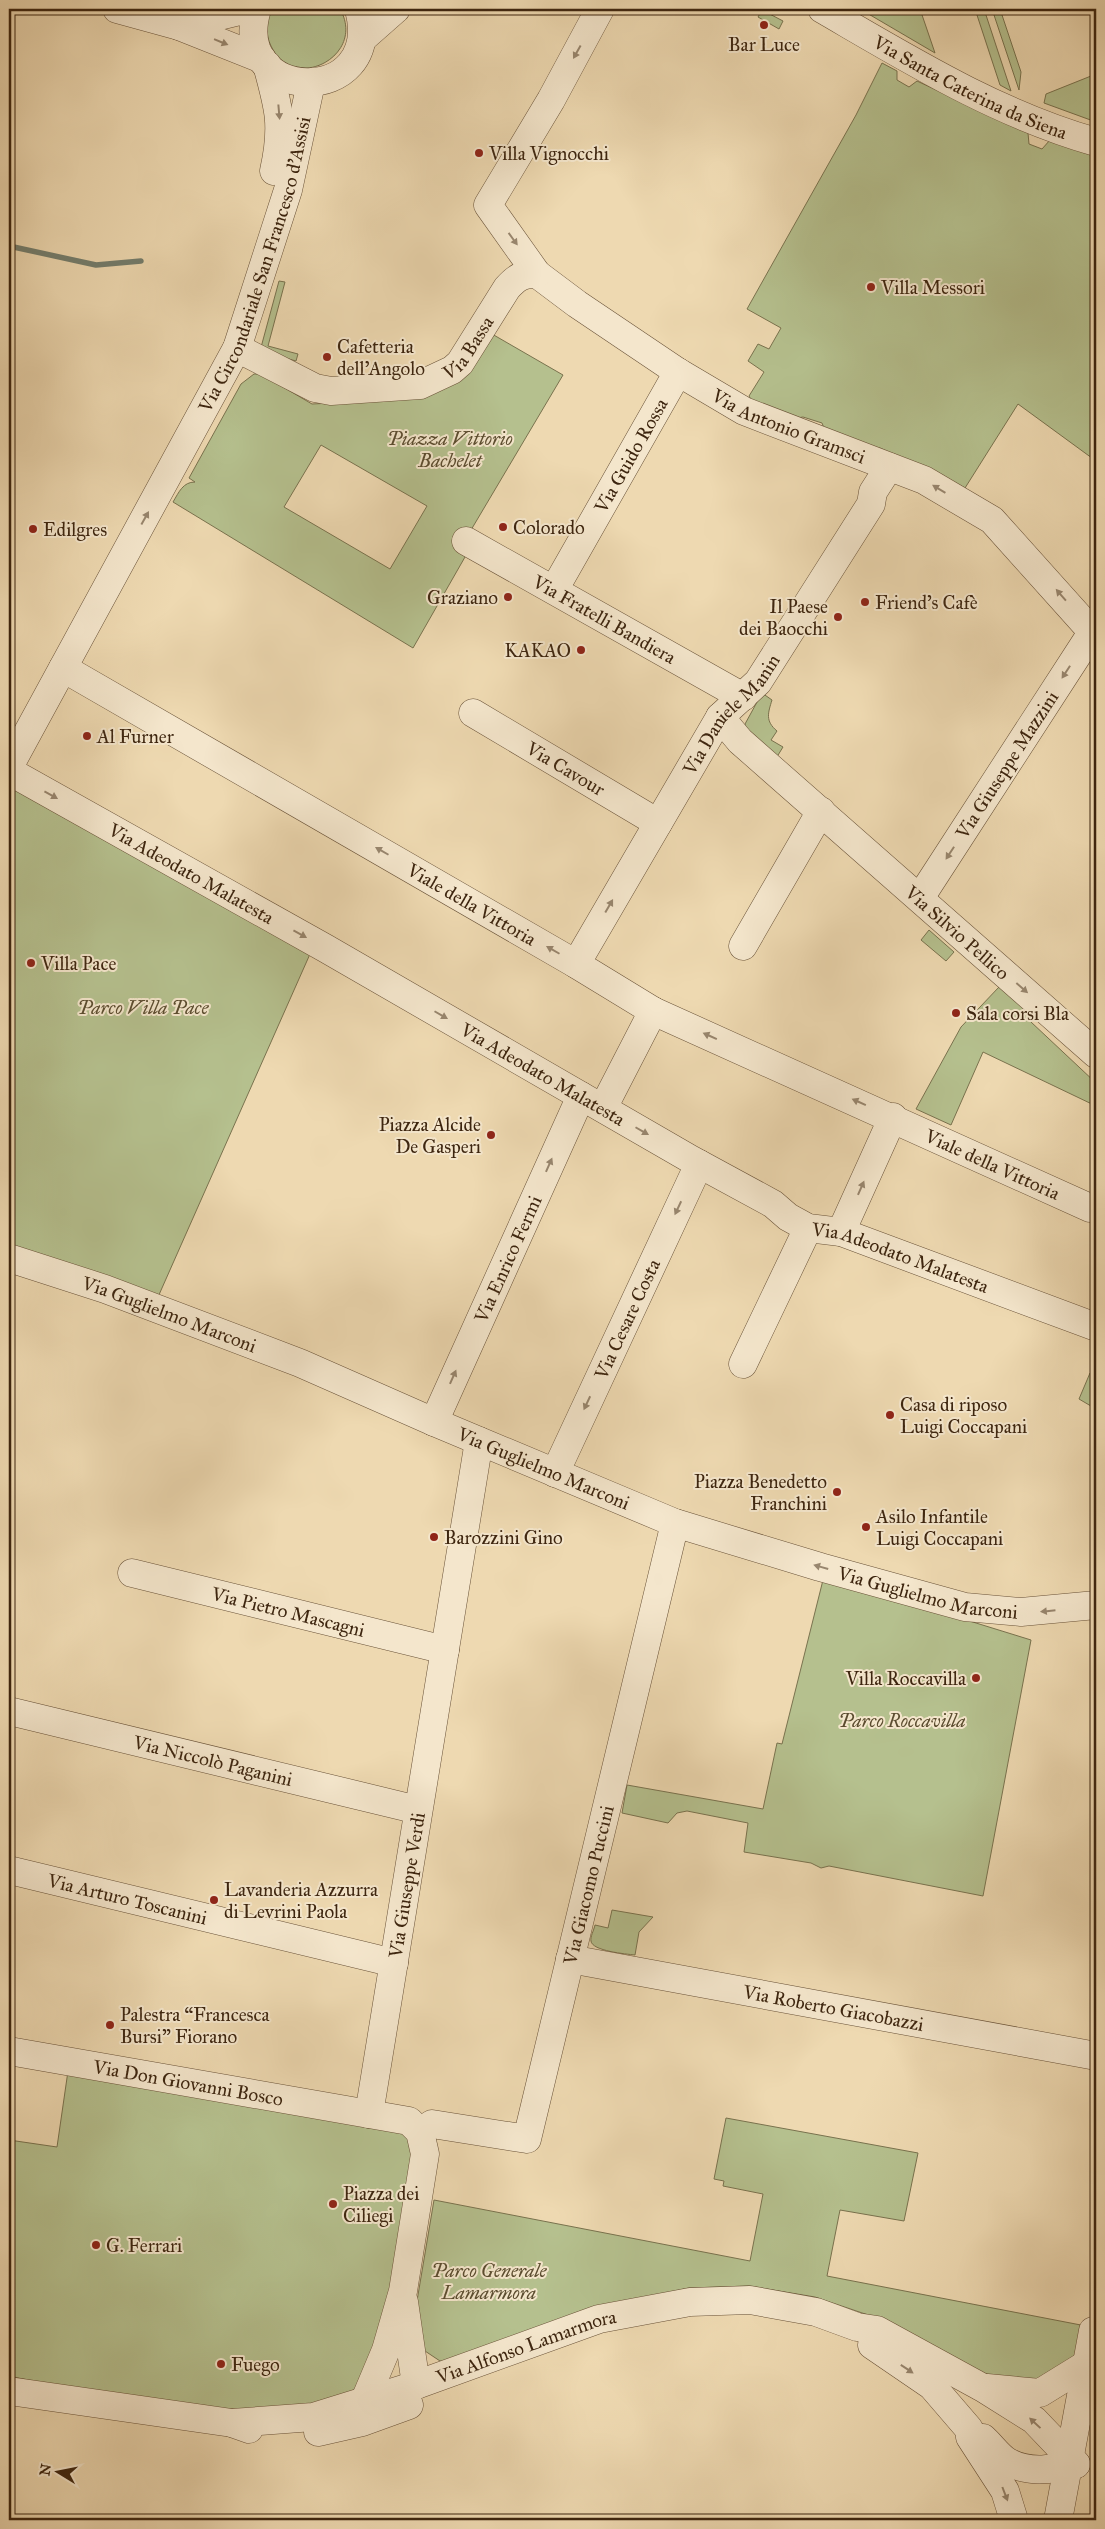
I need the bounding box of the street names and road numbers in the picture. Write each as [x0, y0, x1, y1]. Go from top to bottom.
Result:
street label: Via Santa Caterina da Siena [868, 30, 1071, 144]
street label: Via Circondariale San Francesco d'Assisi [193, 114, 315, 417]
street label: Via Bassa [438, 311, 499, 385]
street label: Via Antonio Gramsci [707, 383, 869, 469]
street label: Via Guido Rossa [589, 393, 673, 518]
street label: Via Fratelli Bandiera [528, 570, 681, 669]
street label: Via Daniele Manin [677, 650, 785, 780]
street label: Via Giuseppe Mazzini [950, 687, 1063, 844]
street label: Via Cavour [521, 736, 610, 801]
street label: Via Adeodato Malatesta [104, 818, 279, 929]
street label: Viale della Vittoria [402, 858, 541, 951]
street label: Via Silvio Pellico [900, 880, 1014, 985]
street label: Via Adeodato Malatesta [456, 1017, 630, 1131]
street label: Viale della Vittoria [921, 1124, 1064, 1205]
street label: Via Enrico Fermi [469, 1192, 547, 1327]
street label: Via Adeodato Malatesta [810, 1217, 993, 1298]
street label: Via Cesare Costa [589, 1255, 666, 1384]
street label: Via Guglielmo Marconi [78, 1271, 260, 1357]
street label: Via Guglielmo Marconi [453, 1422, 633, 1515]
street label: Via Guglielmo Marconi [834, 1561, 1019, 1624]
street label: Via Pietro Mascagni [208, 1582, 367, 1642]
street label: Via Niccolò Paganini [130, 1730, 295, 1791]
street label: Via Giacomo Puccini [558, 1803, 619, 1968]
street label: Via Giuseppe Verdi [384, 1811, 430, 1961]
street label: Via Arturo Toscanini [44, 1869, 210, 1929]
street label: Via Roberto Giacobazzi [740, 1980, 926, 2036]
street label: Via Don Giovanni Bosco [91, 2055, 285, 2111]
street label: Via Alfonso Lamarmora [432, 2305, 619, 2389]

